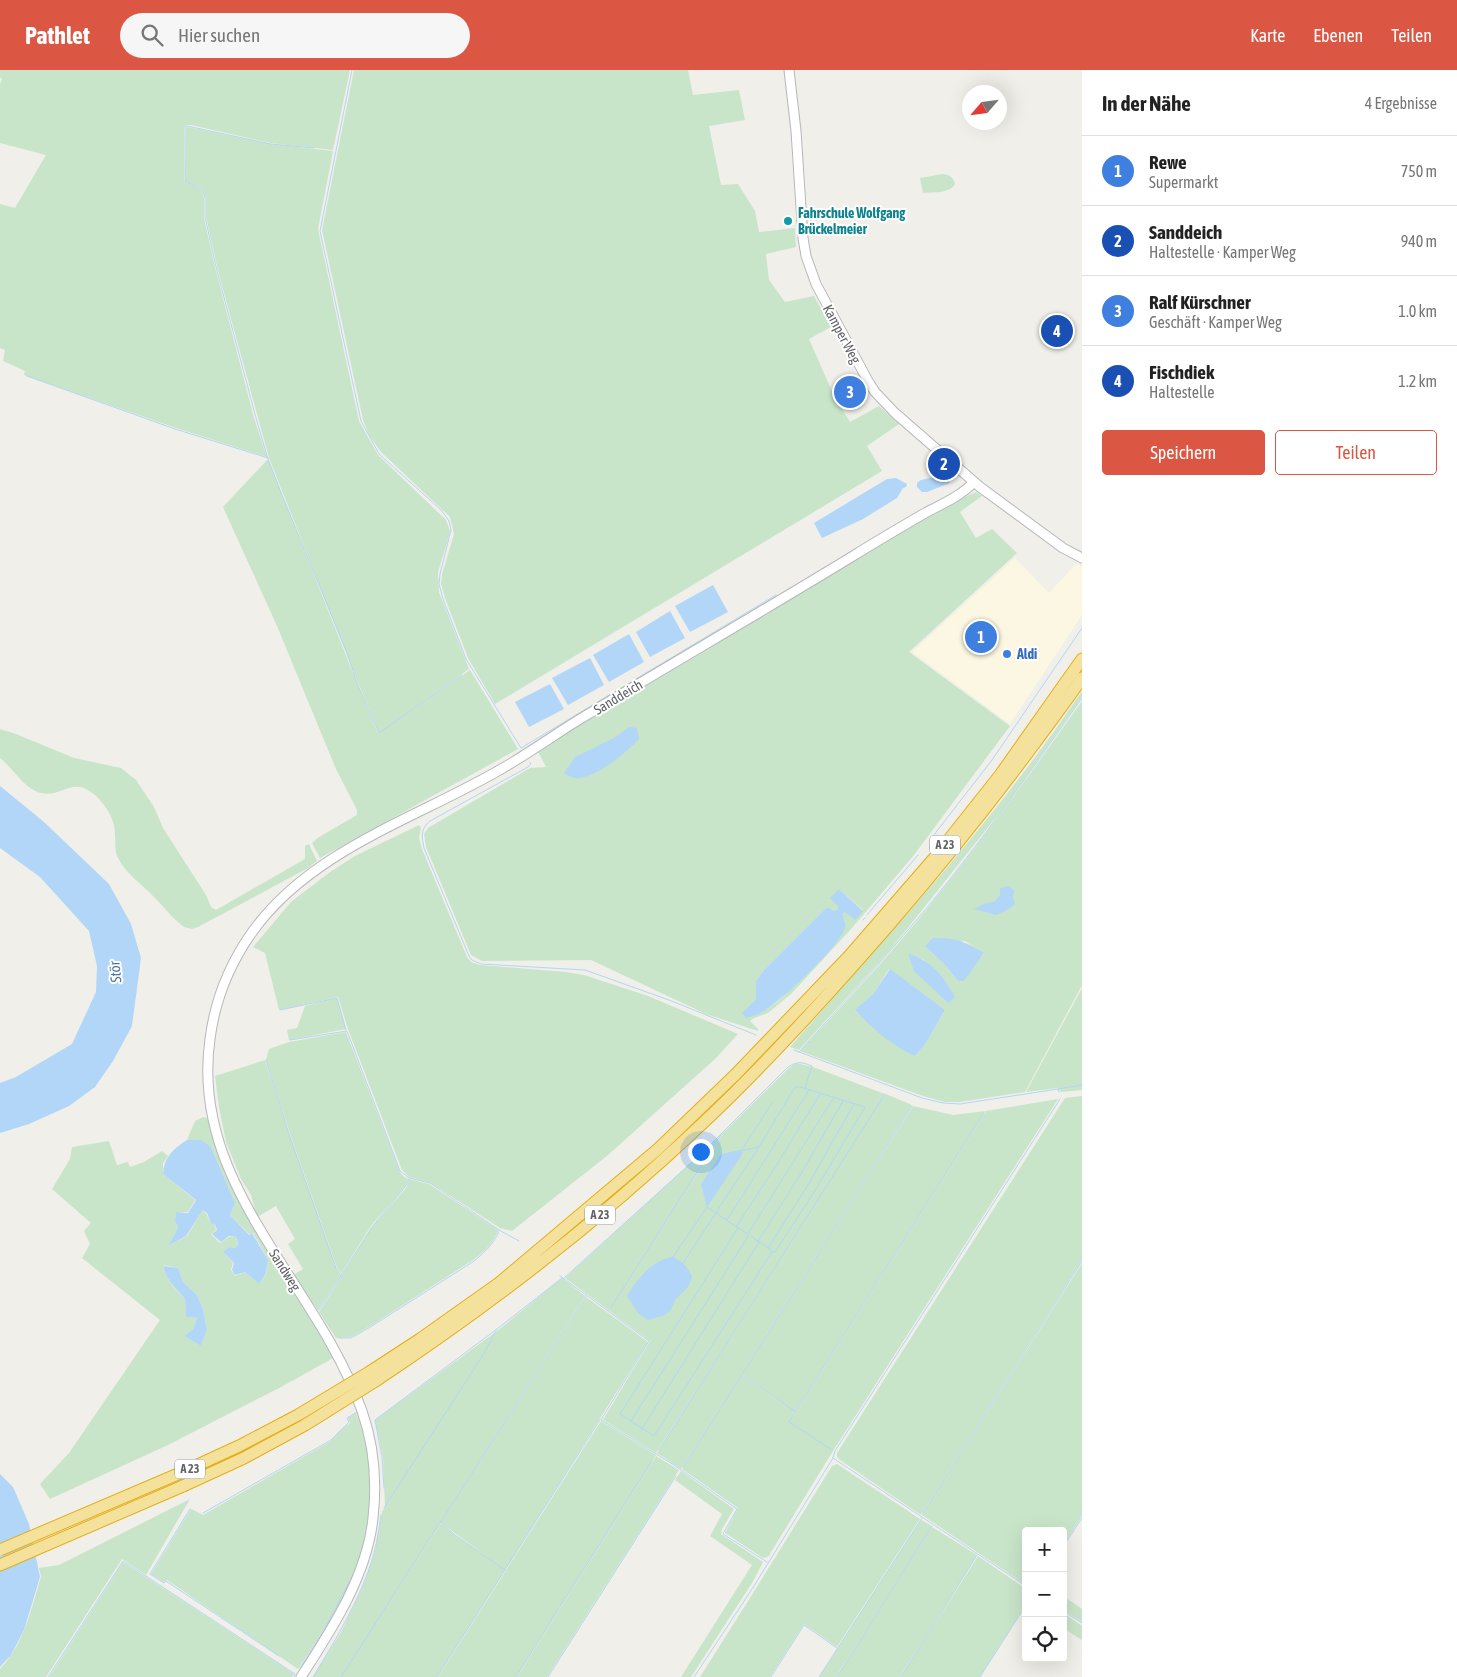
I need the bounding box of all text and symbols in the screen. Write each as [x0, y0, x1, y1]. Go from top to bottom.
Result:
search box [120, 13, 470, 58]
icon: search [138, 21, 166, 49]
text: Pathlet [25, 22, 90, 49]
text: Hier suchen [178, 24, 260, 46]
text: Karte [1250, 25, 1285, 46]
text: Ebenen [1313, 25, 1363, 46]
text: Teilen [1391, 25, 1432, 46]
north arrow [962, 85, 1007, 130]
text: In der Nähe [1102, 91, 1191, 115]
text: 4 Ergebnisse [1365, 94, 1437, 112]
text: Rewe [1149, 151, 1187, 173]
text: 1 [1114, 162, 1122, 180]
text: 750 m [1401, 162, 1437, 180]
text: Supermarkt [1149, 173, 1218, 191]
place label: Fahrschule Wolfgang Brückelmeier [798, 205, 906, 237]
marker: Fahrschule Wolfgang Brückelmeier [782, 215, 794, 227]
text: Sanddeich [1149, 221, 1222, 243]
text: 2 [1114, 232, 1122, 250]
text: 940 m [1401, 232, 1437, 250]
text: Haltestelle · Kamper Weg [1149, 243, 1296, 261]
text: Ralf Kürschner [1149, 291, 1251, 313]
street label: Kamper Weg [820, 302, 864, 366]
text: 3 [1114, 302, 1122, 320]
text: 1.0 km [1398, 302, 1437, 320]
pin: 4 [1041, 312, 1073, 350]
text: Geschäft · Kamper Weg [1149, 313, 1282, 331]
text: Fischdiek [1149, 361, 1214, 383]
text: 4 [1114, 372, 1122, 390]
text: 1.2 km [1398, 372, 1437, 390]
pin: 3 [834, 373, 866, 411]
text: Haltestelle [1149, 383, 1215, 401]
button: Speichern [1102, 430, 1265, 475]
button: Teilen [1275, 430, 1437, 475]
pin: 2 [928, 445, 960, 483]
pin: 1 [965, 618, 997, 656]
place label: Aldi [1016, 646, 1037, 662]
marker: Aldi [1001, 648, 1013, 660]
street label: Sanddeich [591, 676, 645, 718]
road number: A 23 [930, 836, 960, 854]
water label: Stör [105, 960, 125, 985]
your location [688, 1139, 714, 1165]
road number: A 23 [585, 1206, 615, 1224]
street label: Sandweg [266, 1246, 304, 1294]
road number: A 23 [175, 1460, 205, 1478]
map controls [1022, 1527, 1067, 1662]
button: + [1022, 1527, 1067, 1572]
button: − [1022, 1572, 1067, 1617]
button: locate [1022, 1617, 1067, 1662]

